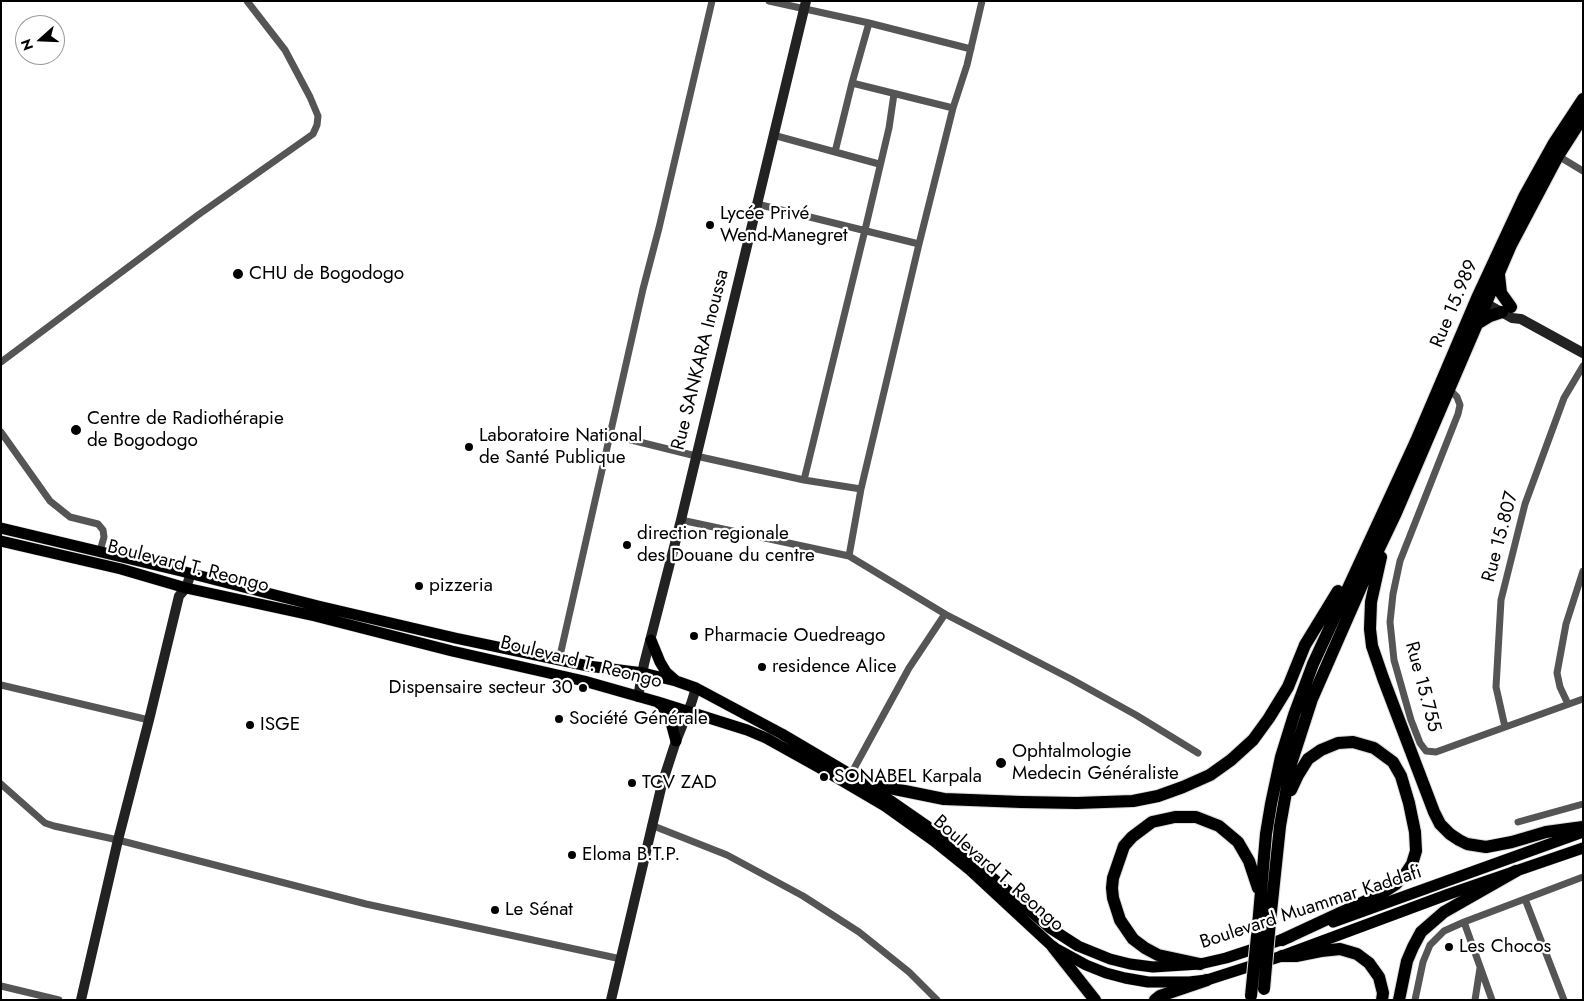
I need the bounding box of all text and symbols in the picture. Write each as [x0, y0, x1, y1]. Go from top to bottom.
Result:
north arrow [15, 15, 65, 65]
text: N [16, 36, 38, 53]
place label: Lycée Privé Wend-Manegret [720, 203, 848, 247]
marker: Lycée Privé Wend-Manegret [704, 219, 716, 231]
street label: Rue 15.989 [1426, 257, 1484, 351]
place label: CHU de Bogodogo [249, 263, 404, 285]
marker: CHU de Bogodogo [231, 267, 245, 281]
street label: Rue SANKARA Inoussa [668, 267, 734, 453]
place label: Centre de Radiothérapie de Bogodogo [87, 408, 284, 452]
marker: Centre de Radiothérapie de Bogodogo [69, 423, 83, 437]
place label: Laboratoire National de Santé Publique [479, 425, 642, 469]
marker: Laboratoire National de Santé Publique [463, 441, 475, 453]
street label: Rue 15.807 [1478, 489, 1524, 585]
place label: direction regionale des Douane du centre [637, 523, 815, 567]
street label: Boulevard T. Reongo [105, 536, 271, 598]
marker: direction regionale des Douane du centre [621, 539, 633, 551]
place label: pizzeria [429, 575, 493, 597]
marker: pizzeria [413, 580, 425, 592]
place label: Pharmacie Ouedreago [704, 625, 885, 647]
marker: Pharmacie Ouedreago [688, 630, 700, 642]
street label: Boulevard T. Reongo [498, 632, 664, 694]
street label: Rue 15.755 [1399, 639, 1445, 735]
place label: residence Alice [772, 656, 896, 678]
marker: residence Alice [756, 661, 768, 673]
place label: Dispensaire secteur 30 [389, 677, 573, 699]
marker: Dispensaire secteur 30 [577, 682, 589, 694]
place label: Société Générale [569, 708, 708, 730]
marker: Société Générale [553, 713, 565, 725]
place label: ISGE [260, 714, 300, 736]
marker: ISGE [244, 719, 256, 731]
place label: Ophtalmologie Medecin Généraliste [1012, 741, 1179, 785]
marker: Ophtalmologie Medecin Généraliste [994, 756, 1008, 770]
place label: SONABEL Karpala [834, 766, 982, 788]
marker: SONABEL Karpala [818, 771, 830, 783]
place label: TCV ZAD [642, 772, 717, 794]
marker: TCV ZAD [626, 777, 638, 789]
street label: Boulevard T. Reongo [928, 811, 1068, 937]
place label: Eloma B.T.P. [582, 844, 680, 866]
marker: Eloma B.T.P. [566, 849, 578, 861]
street label: Boulevard Muammar Kaddafi [1197, 861, 1425, 955]
place label: Le Sénat [505, 899, 573, 921]
marker: Le Sénat [489, 904, 501, 916]
place label: Les Chocos [1459, 936, 1551, 958]
marker: Les Chocos [1443, 941, 1455, 953]

